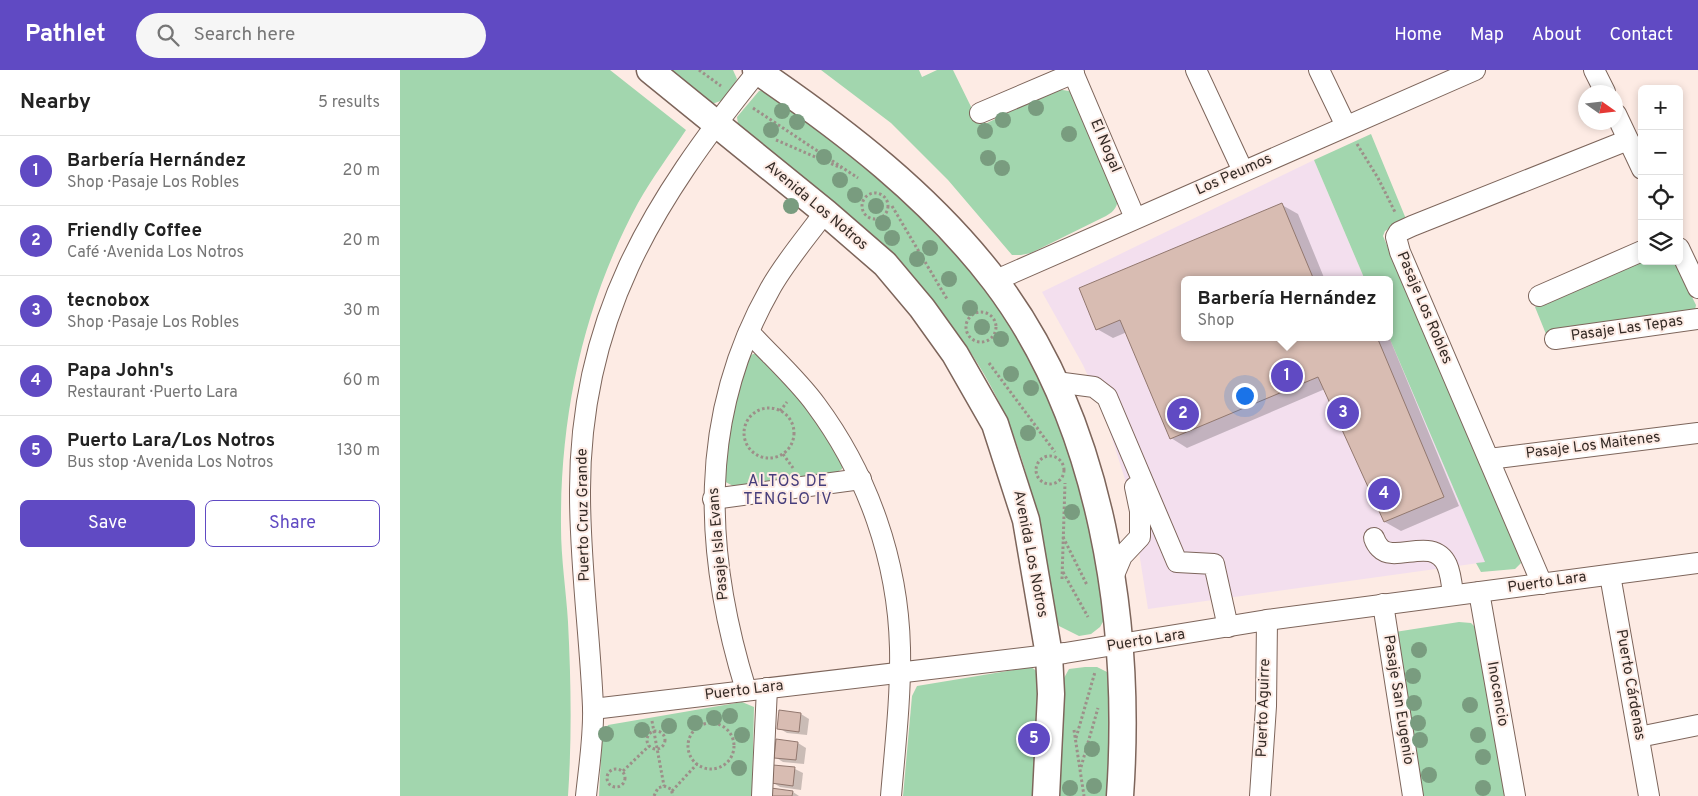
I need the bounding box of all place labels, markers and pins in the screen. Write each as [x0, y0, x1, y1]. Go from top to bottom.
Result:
pin: 1 [1271, 357, 1303, 395]
pin: 3 [1327, 394, 1359, 432]
pin: 2 [1167, 395, 1199, 433]
pin: 4 [1368, 475, 1400, 513]
pin: 5 [1018, 720, 1050, 758]

